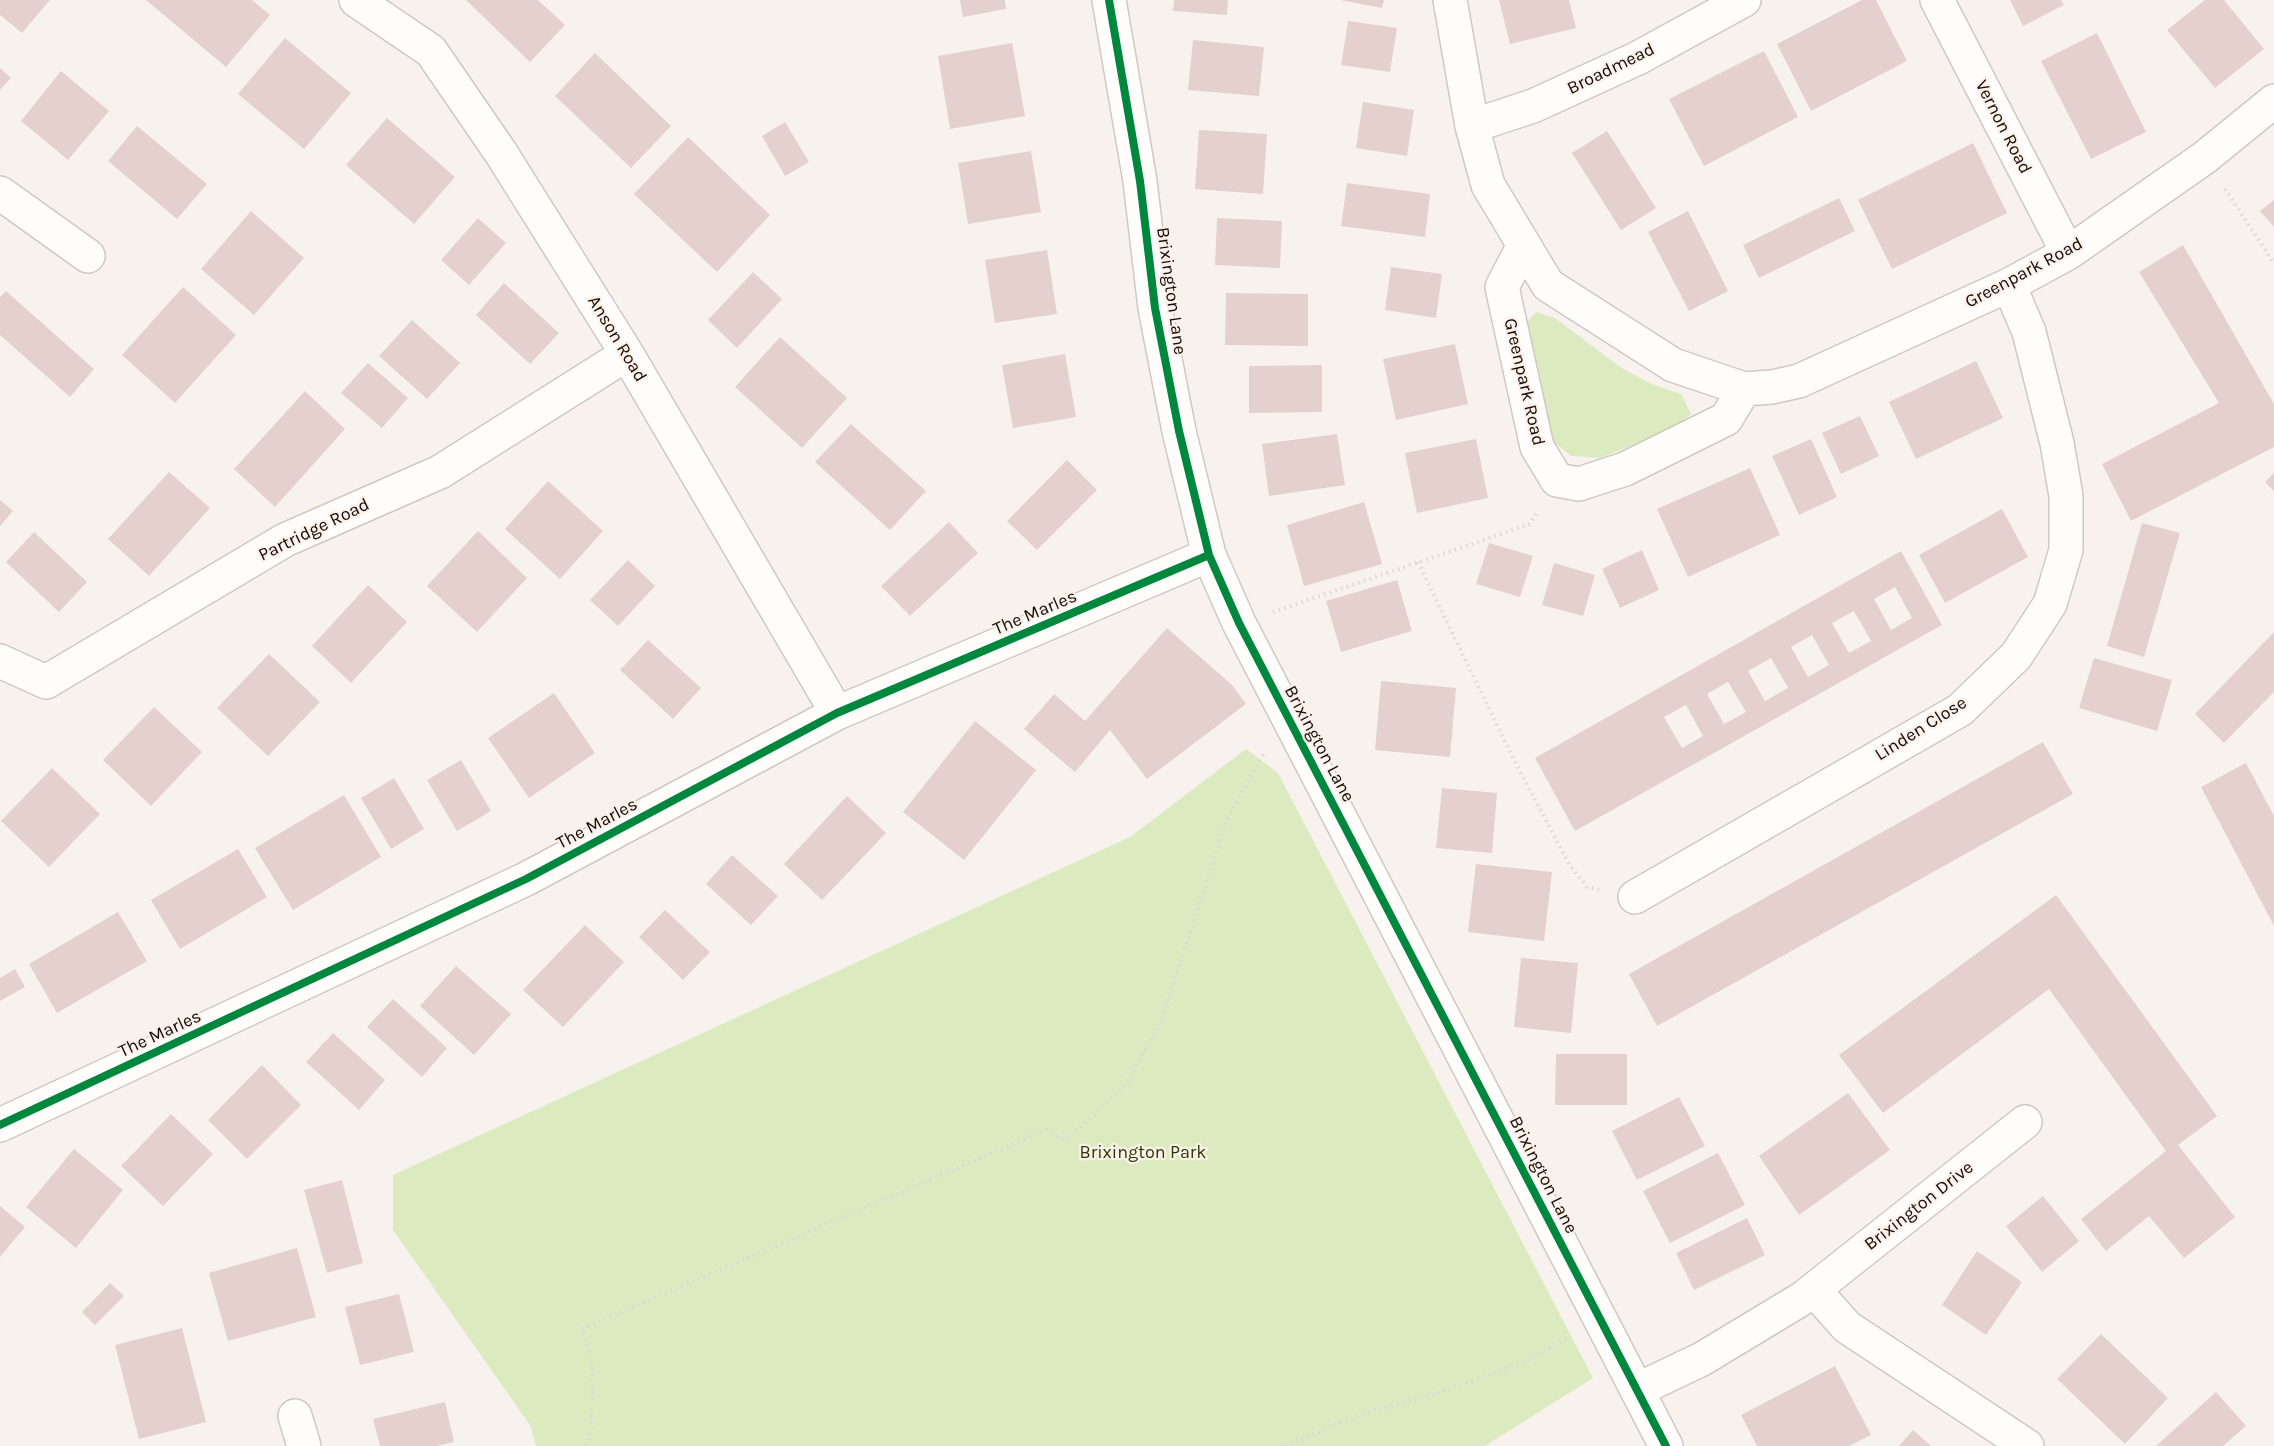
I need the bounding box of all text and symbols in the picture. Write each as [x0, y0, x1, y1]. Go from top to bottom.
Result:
street label: Broadmead [1564, 39, 1658, 99]
street label: Vernon Road [1970, 76, 2036, 178]
street label: Brixington Lane [1151, 226, 1191, 356]
street label: Greenpark Road [1961, 233, 2087, 313]
street label: Anson Road [583, 292, 651, 386]
street label: Greenpark Road [1499, 316, 1549, 448]
street label: Partridge Road [255, 494, 373, 566]
street label: The Marles [990, 586, 1080, 640]
street label: Brixington Lane [1279, 682, 1359, 806]
street label: Linden Close [1871, 692, 1971, 766]
street label: The Marles [553, 794, 641, 854]
street label: The Marles [115, 1005, 205, 1063]
street label: Brixington Lane [1504, 1113, 1582, 1237]
park label: Brixington Park [1080, 1142, 1206, 1164]
street label: Brixington Drive [1860, 1157, 1978, 1255]

